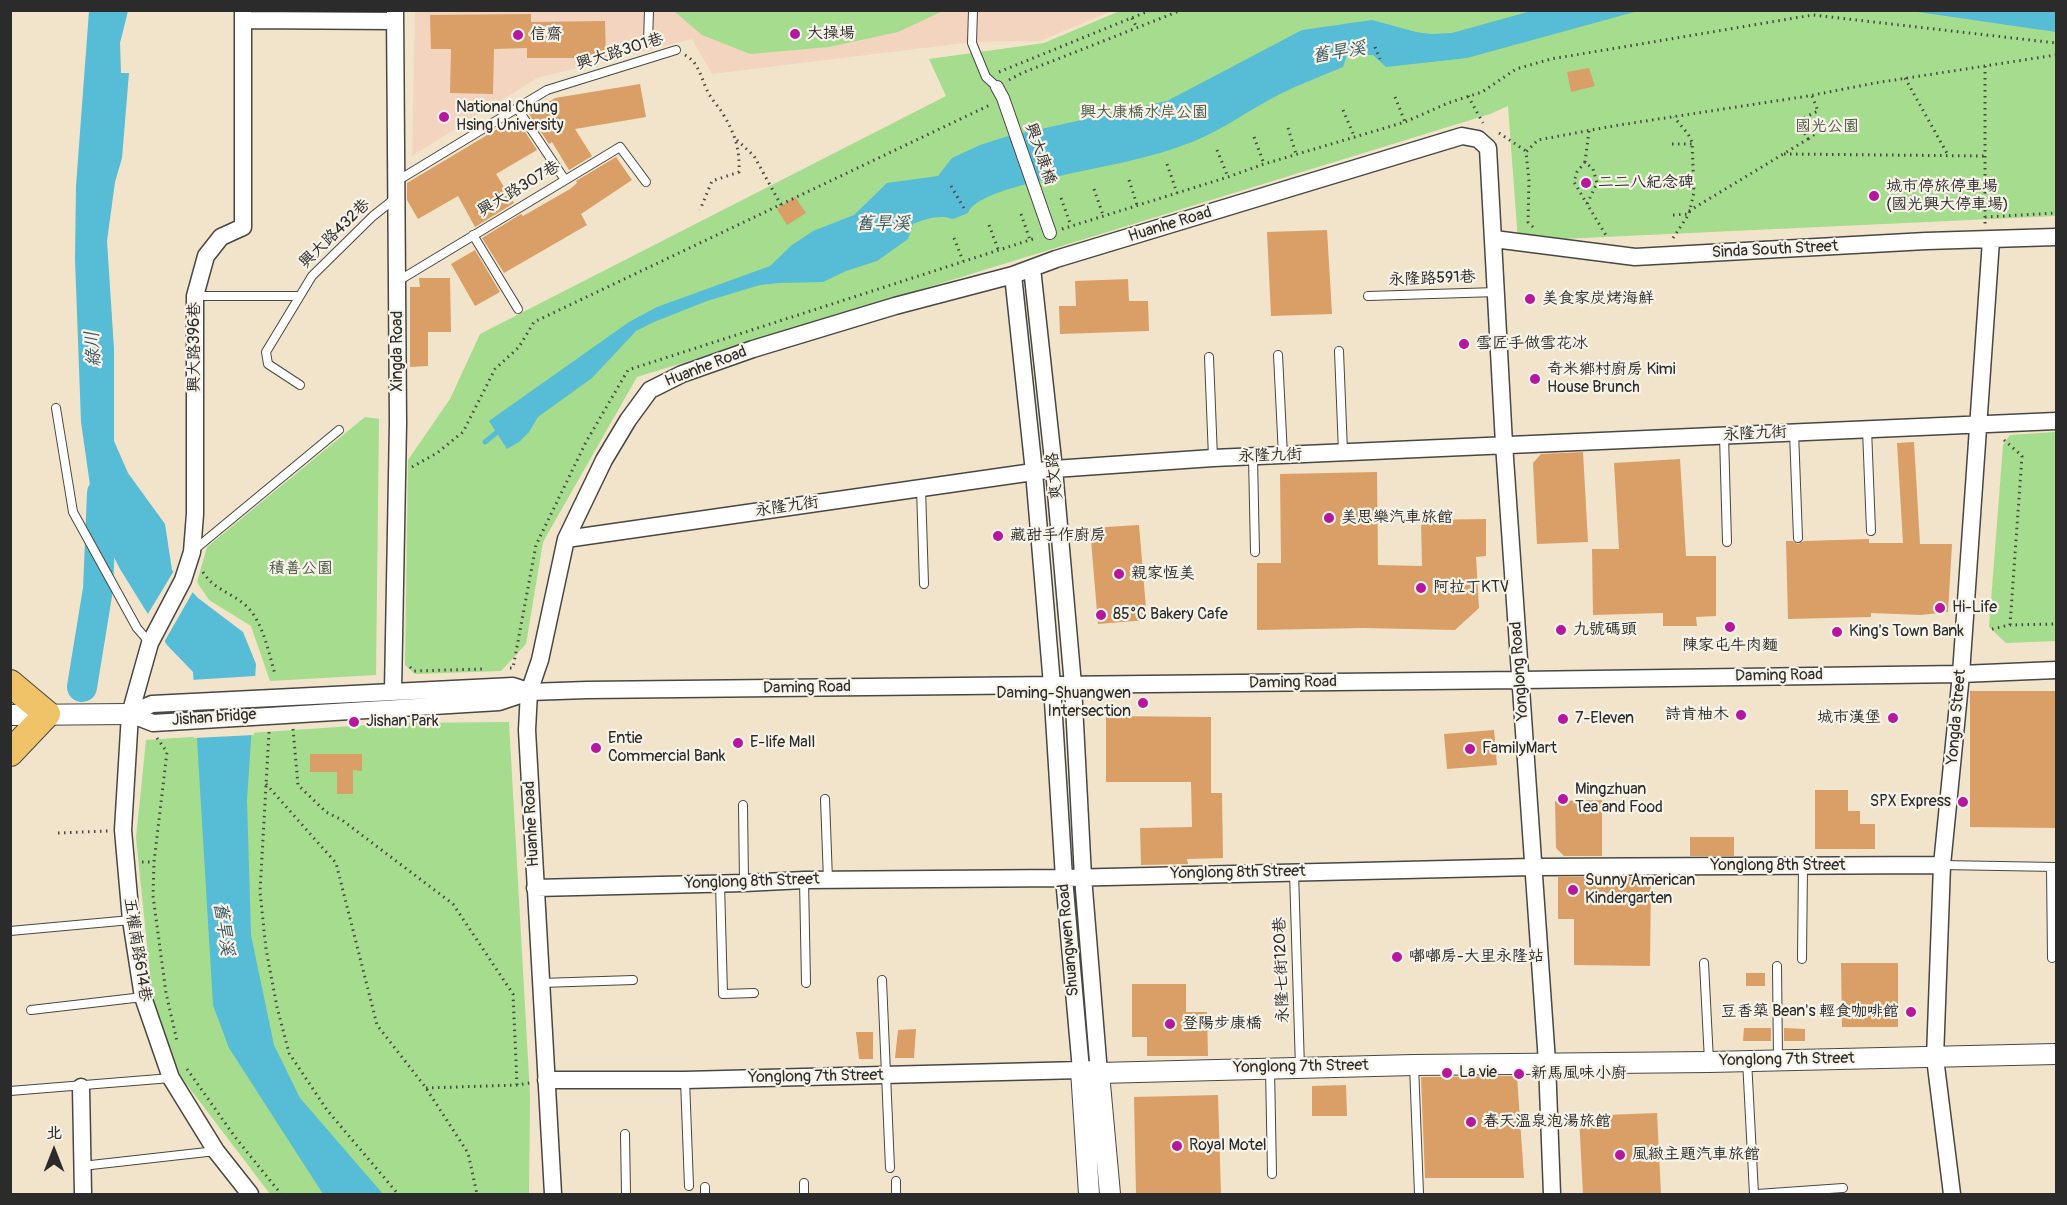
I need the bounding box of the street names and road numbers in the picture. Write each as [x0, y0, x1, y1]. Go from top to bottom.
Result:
street label: 興大路301巷 [574, 30, 666, 74]
street label: 興大康橋 [1021, 121, 1059, 187]
street label: 興大路307巷 [474, 157, 564, 221]
street label: 興大路432巷 [296, 195, 374, 273]
street label: Huanhe Road [1126, 203, 1214, 247]
street label: Sinda South Street [1711, 237, 1839, 263]
street label: 永隆路591巷 [1388, 268, 1476, 290]
street label: 興大路396巷 [185, 302, 205, 392]
street label: Xingda Road [388, 311, 408, 391]
street label: Huanhe Road [662, 343, 750, 391]
street label: 永隆九街 [1723, 423, 1787, 445]
street label: 永隆九街 [1238, 445, 1302, 467]
street label: 爽文路 [1043, 451, 1067, 501]
street label: 永隆九街 [754, 493, 820, 521]
street label: Yonglong Road [1507, 621, 1533, 721]
street label: Daming Road [1735, 666, 1823, 686]
street label: Yongda Street [1943, 669, 1971, 765]
street label: Daming Road [1249, 673, 1337, 693]
street label: Daming Road [763, 678, 851, 698]
street label: Jishan bridge [171, 705, 257, 731]
street label: Huanhe Road [520, 780, 544, 868]
street label: Yonglong 8th Street [1710, 856, 1846, 876]
street label: Yonglong 8th Street [1170, 862, 1306, 884]
street label: Yonglong 8th Street [684, 870, 820, 894]
street label: Shuangwen Road [1055, 883, 1083, 997]
street label: 五權南路614巷 [119, 897, 155, 1003]
street label: 永隆七街120巷 [1271, 917, 1293, 1023]
street label: Yonglong 7th Street [1719, 1049, 1855, 1071]
street label: Yonglong 7th Street [1233, 1056, 1369, 1078]
street label: Yonglong 7th Street [748, 1066, 884, 1088]

